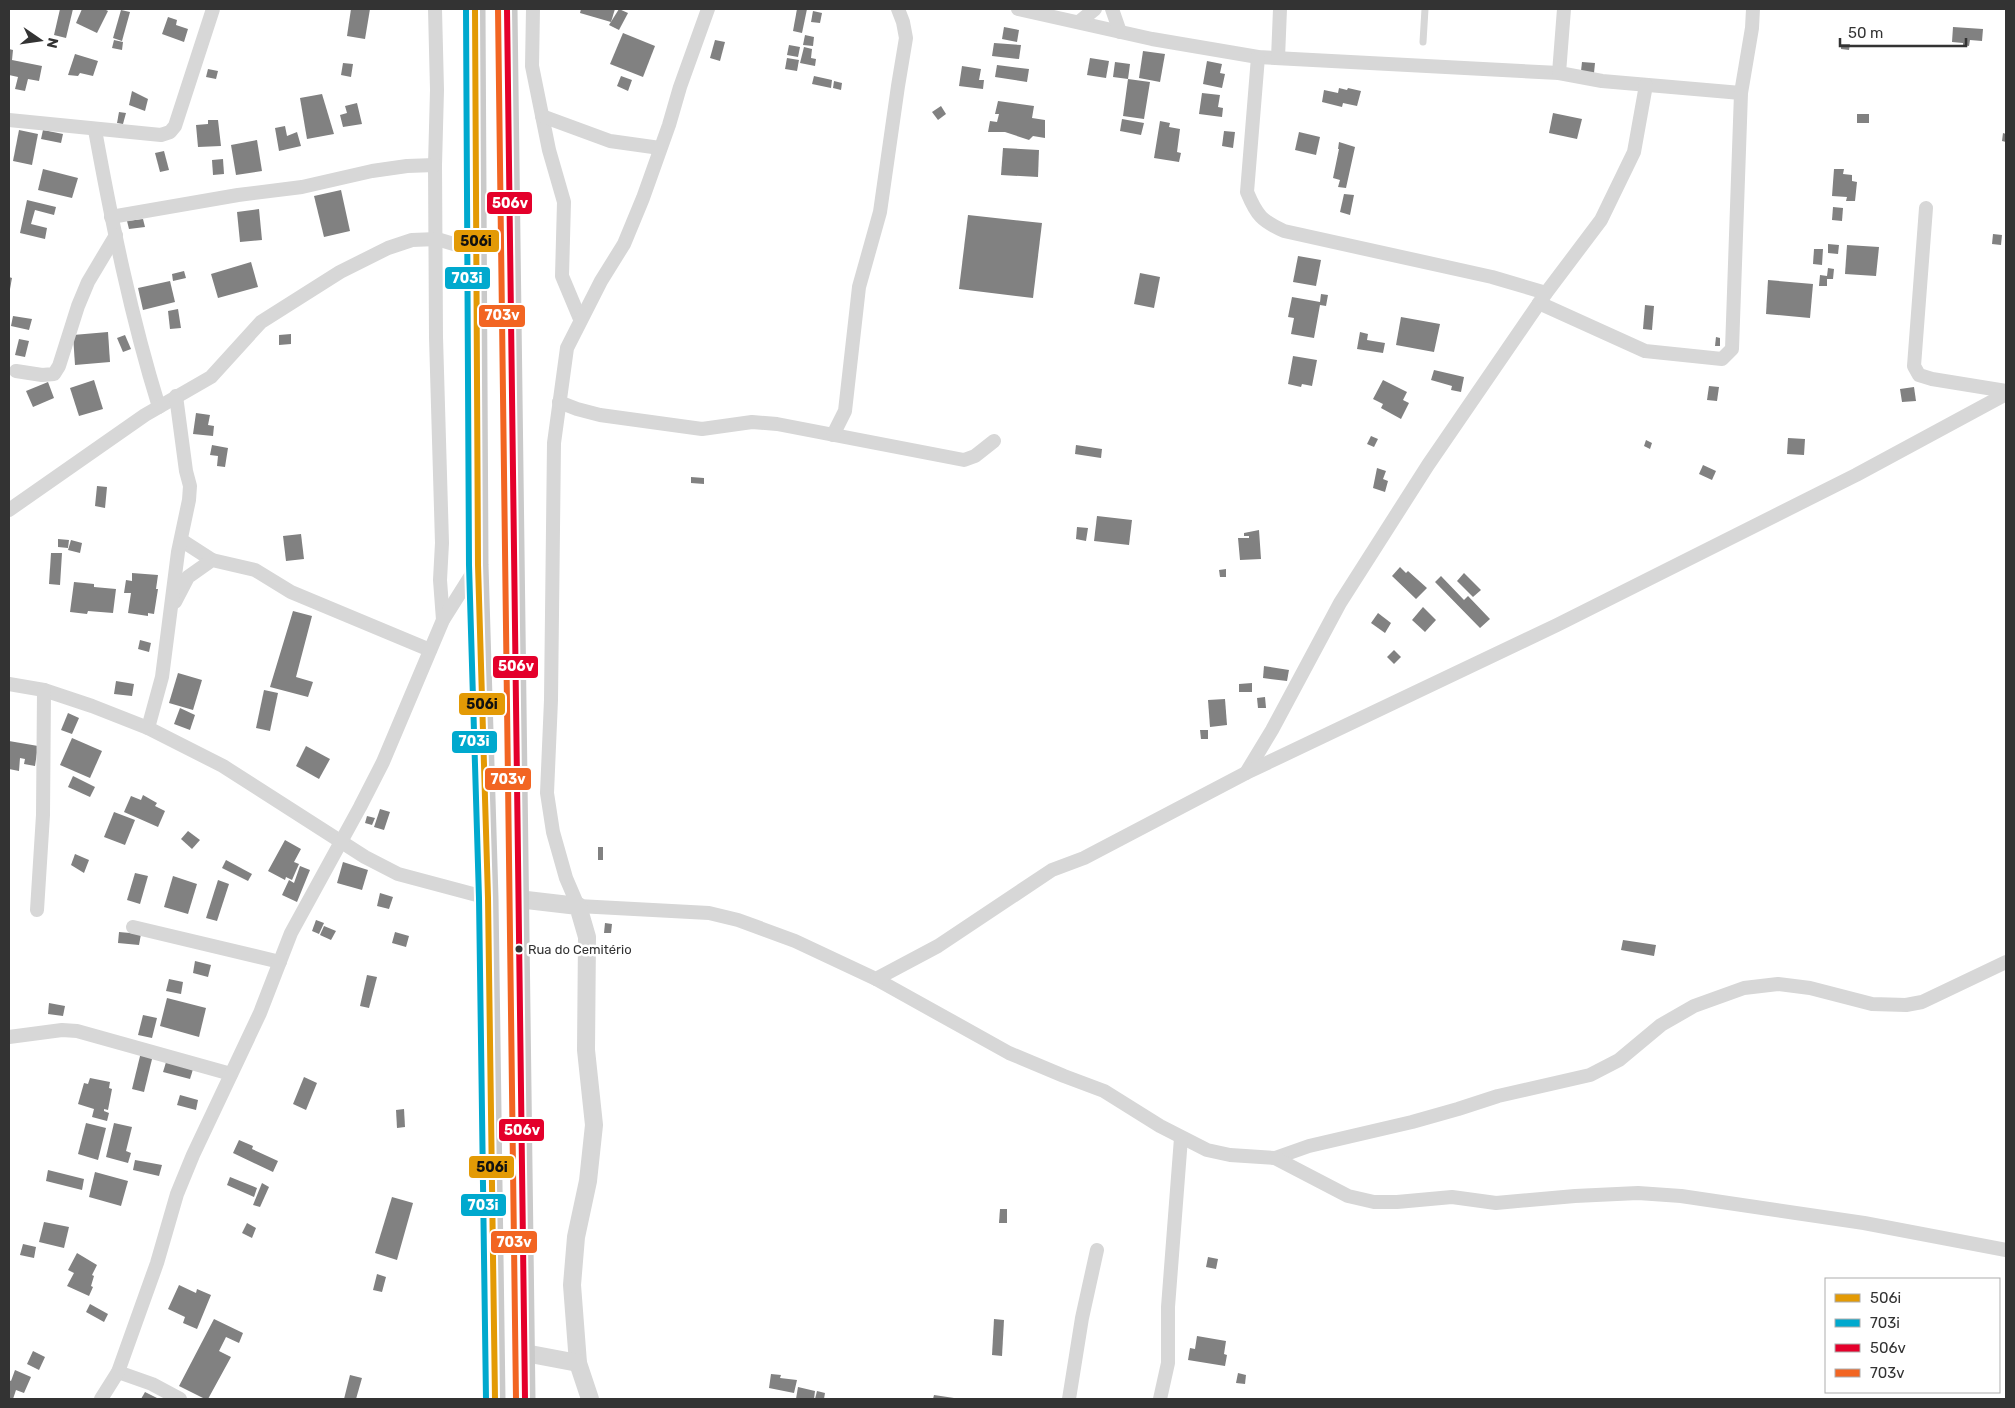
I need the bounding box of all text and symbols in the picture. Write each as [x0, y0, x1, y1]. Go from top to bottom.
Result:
north arrow [15, 15, 65, 65]
scale bar [1840, 15, 1966, 47]
text: 50 m [1848, 24, 1883, 42]
text: N [43, 36, 62, 50]
line badge: 506v [486, 191, 533, 215]
text: 506v [492, 195, 529, 212]
line badge: 506i [453, 229, 500, 253]
text: 506i [460, 233, 492, 250]
line badge: 703i [444, 266, 491, 290]
text: 703i [452, 270, 482, 287]
line badge: 703v [478, 304, 526, 328]
text: 703v [484, 307, 520, 324]
line badge: 506v [492, 655, 539, 679]
text: 506v [498, 658, 535, 675]
line badge: 506i [458, 692, 506, 716]
text: 506i [466, 696, 498, 713]
line badge: 703i [451, 730, 498, 754]
text: 703i [459, 733, 489, 750]
line badge: 703v [484, 767, 532, 791]
text: 703v [490, 771, 526, 788]
place label: Rua do Cemitério [528, 942, 632, 957]
marker: Rua do Cemitério [514, 944, 524, 954]
line badge: 506v [498, 1118, 545, 1142]
text: 506v [504, 1122, 541, 1139]
line badge: 506i [468, 1155, 515, 1179]
text: 506i [476, 1159, 508, 1176]
line badge: 703i [460, 1193, 507, 1217]
text: 703i [468, 1197, 498, 1214]
line badge: 703v [490, 1230, 538, 1254]
text: 703v [496, 1234, 532, 1251]
legend [1825, 1278, 2000, 1393]
text: 506i [1870, 1289, 1901, 1307]
text: 703i [1870, 1314, 1900, 1332]
text: 506v [1870, 1339, 1906, 1357]
text: 703v [1870, 1364, 1905, 1382]

